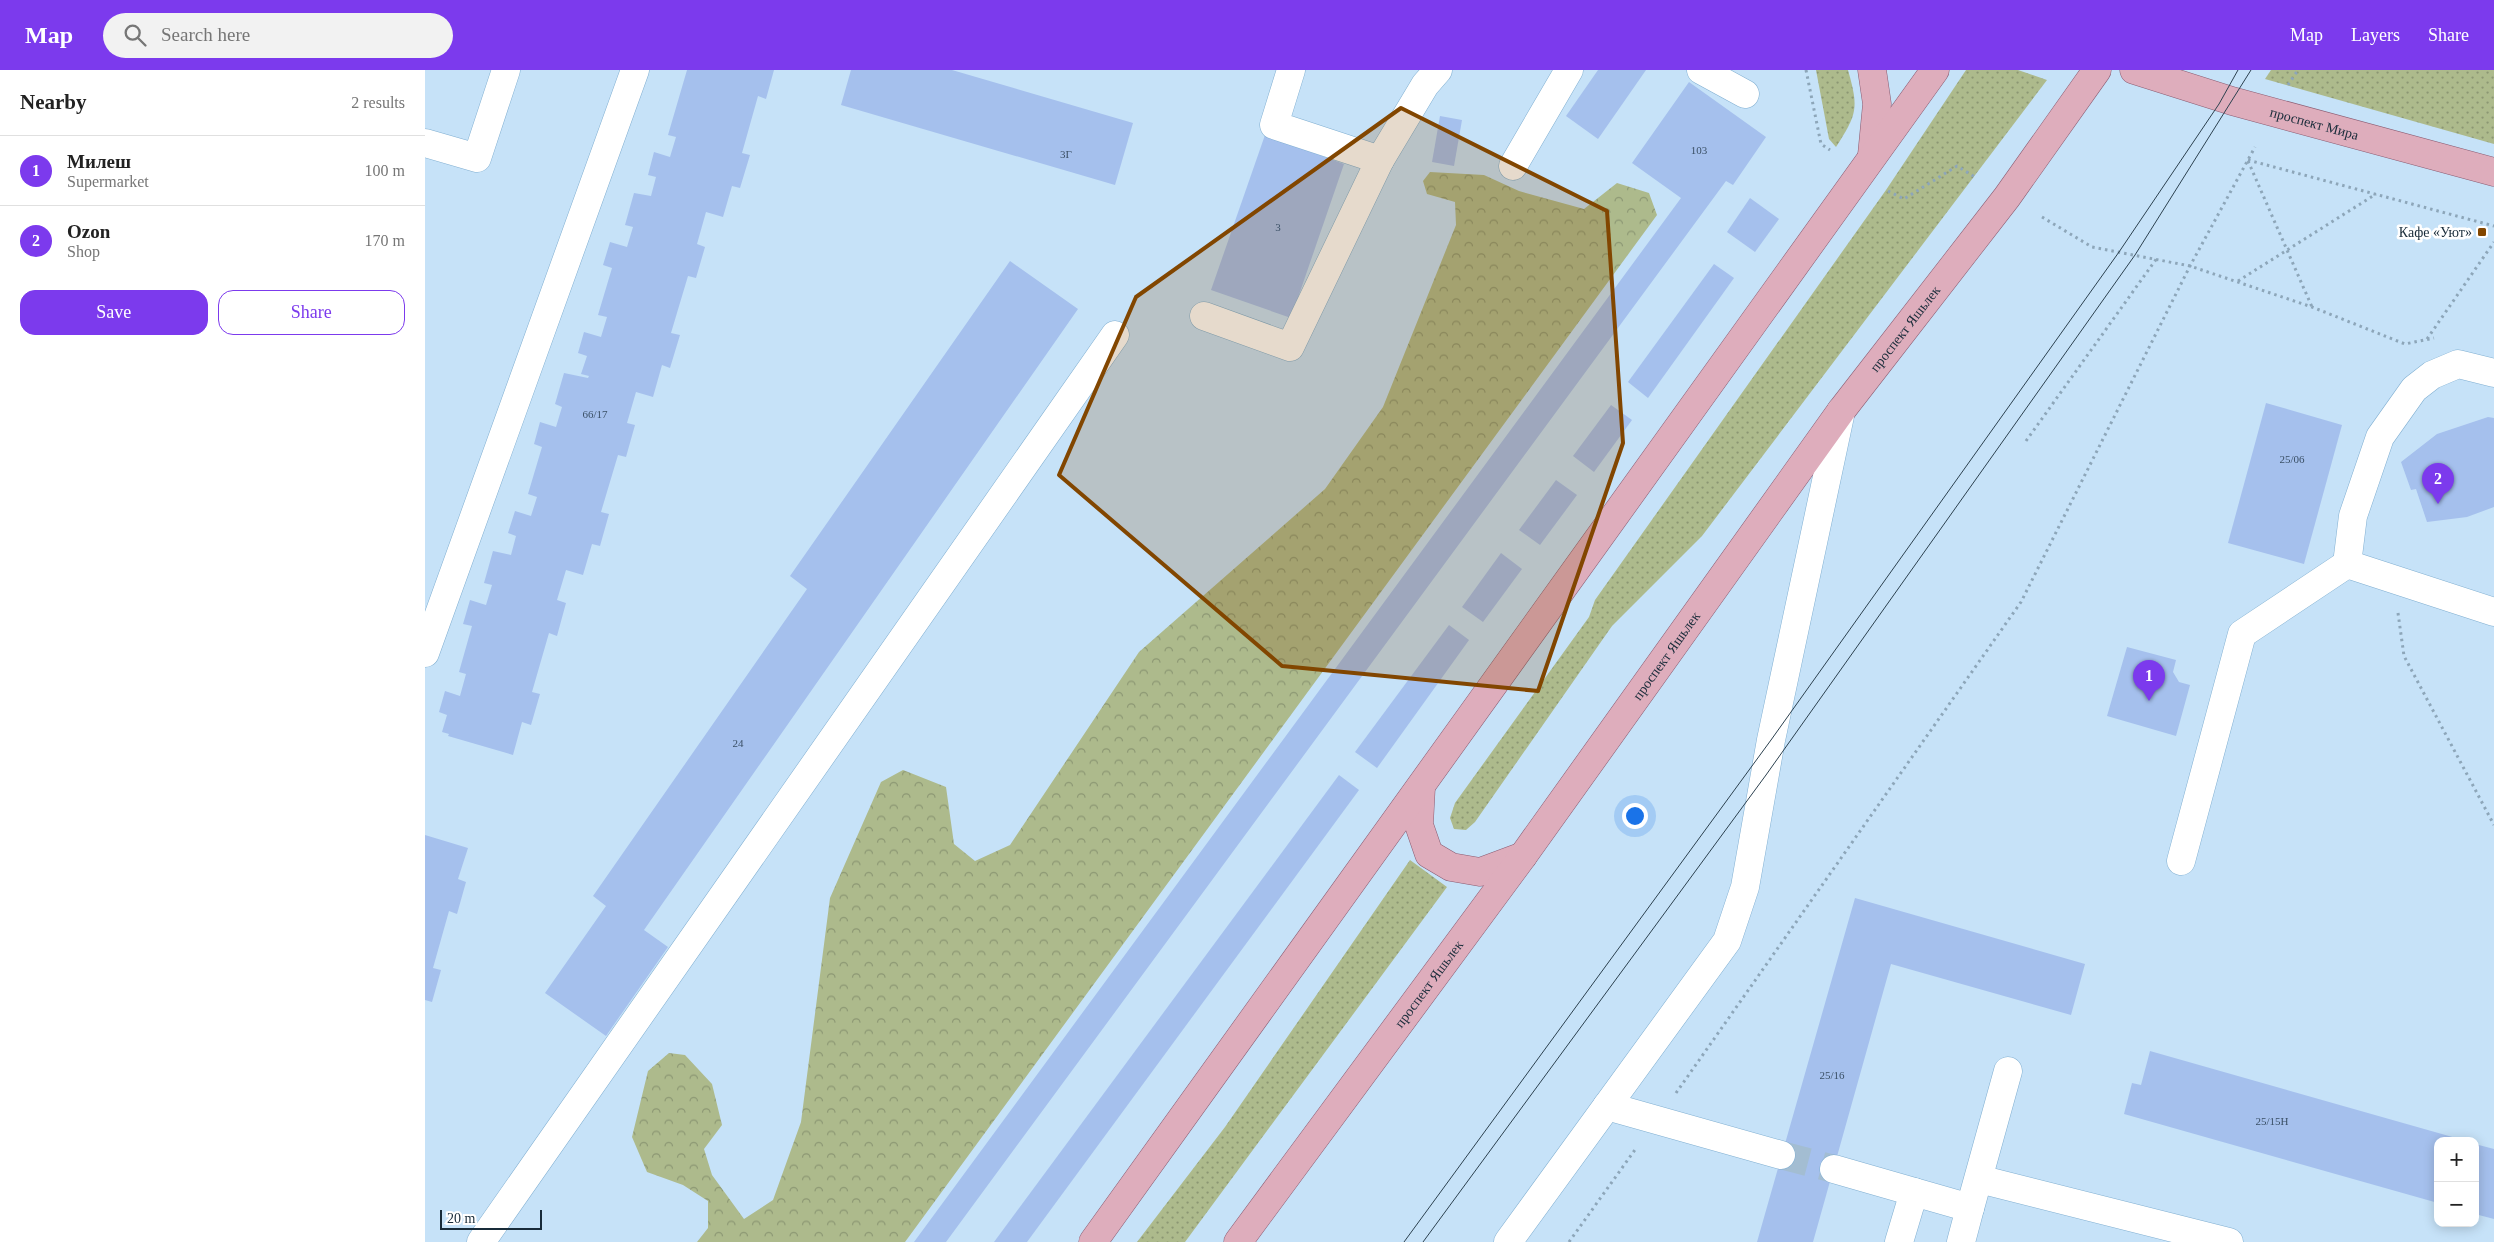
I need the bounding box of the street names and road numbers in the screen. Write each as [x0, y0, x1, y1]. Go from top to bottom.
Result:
street label: проспект Мира [2268, 105, 2361, 143]
street label: проспект Яшьлек [1867, 283, 1943, 375]
street label: проспект Яшьлек [1630, 609, 1703, 703]
street label: проспект Яшьлек [1392, 937, 1466, 1031]

